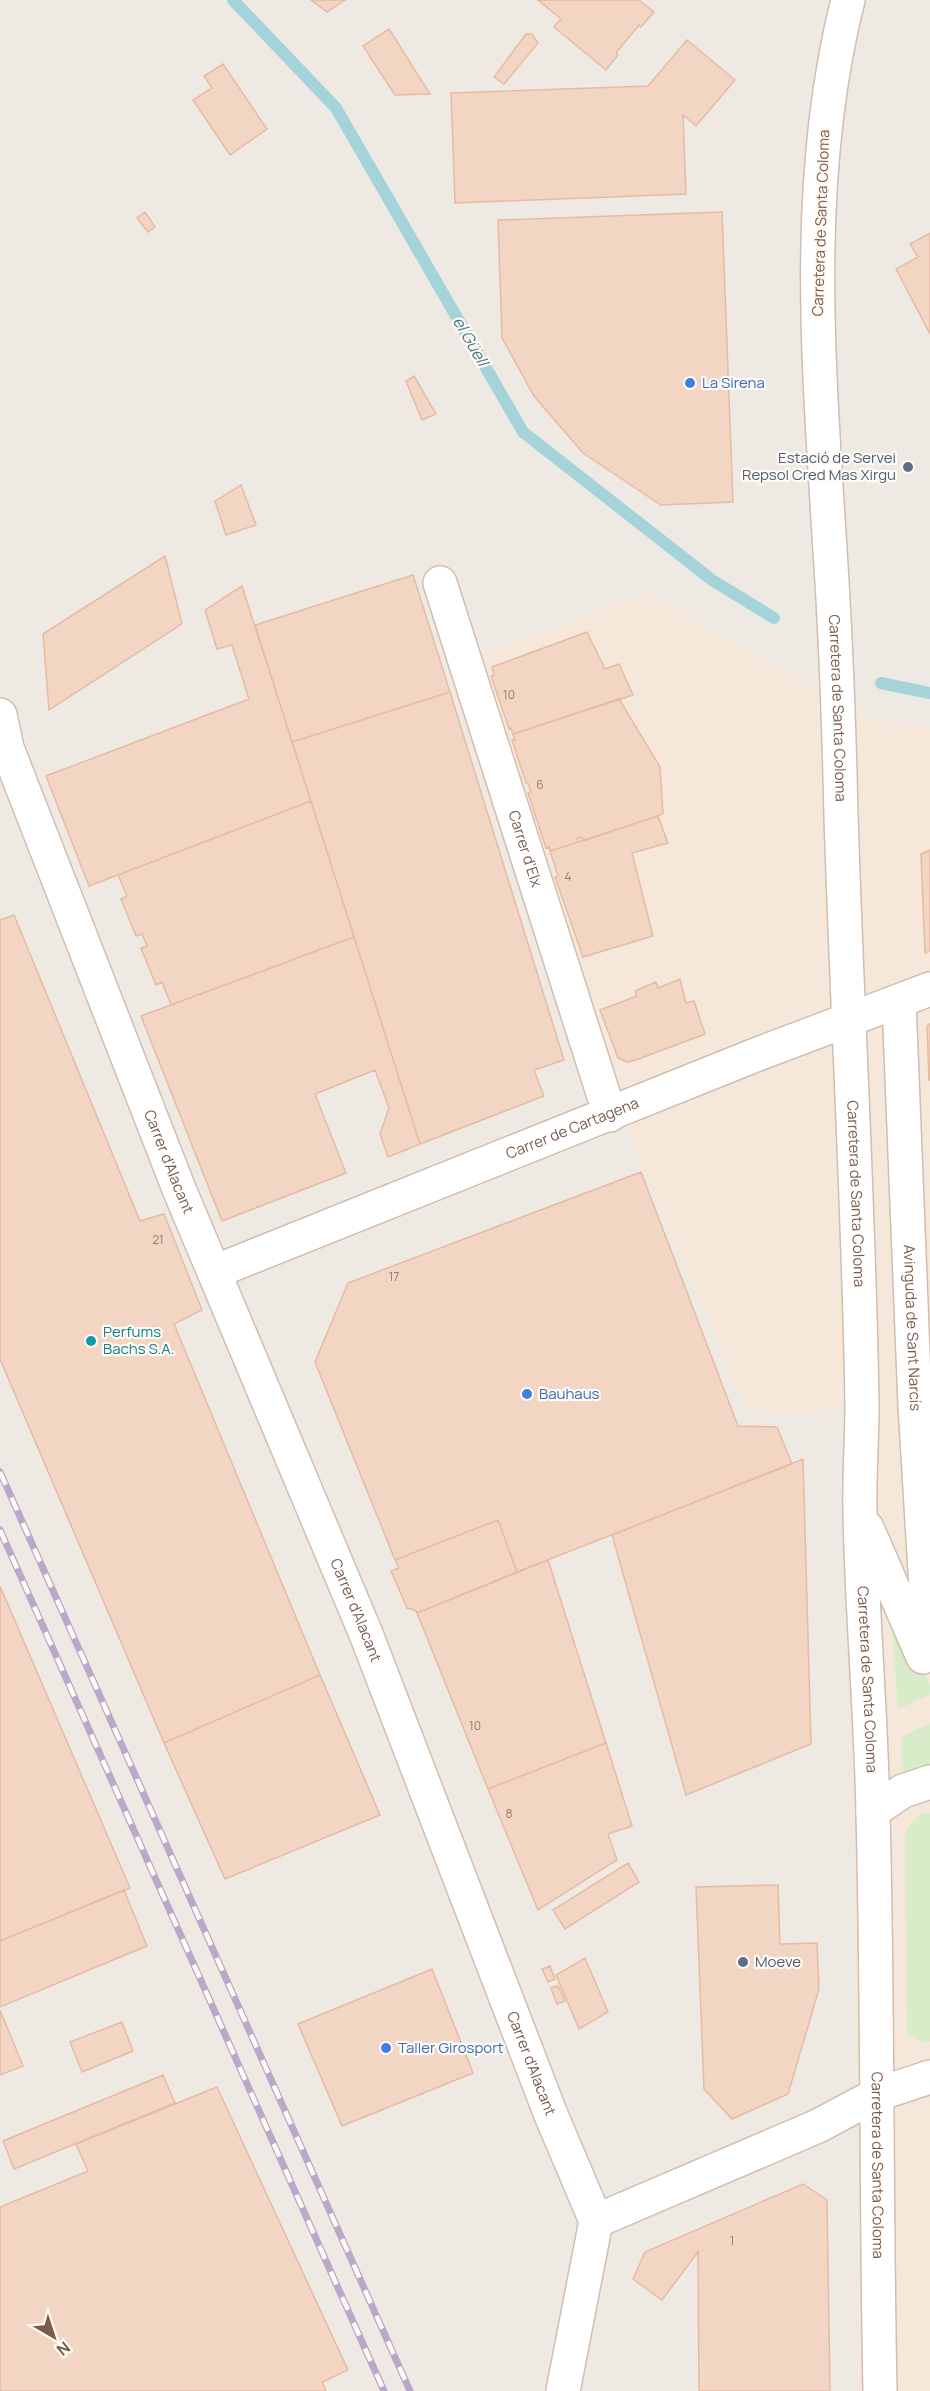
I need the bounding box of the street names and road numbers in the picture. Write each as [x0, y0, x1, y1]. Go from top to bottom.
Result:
street label: Carretera de Santa Coloma [807, 129, 834, 317]
street label: Carretera de Santa Coloma [824, 614, 852, 802]
street label: Carrer d'Elx [503, 808, 547, 890]
street label: Carrer de Cartagena [503, 1092, 642, 1164]
street label: Carretera de Santa Coloma [842, 1100, 870, 1288]
street label: Carrer d'Alacant [139, 1107, 199, 1217]
street label: Avinguda de Sant Narcís [899, 1244, 926, 1412]
street label: Carrer d'Alacant [325, 1555, 387, 1665]
street label: Carretera de Santa Coloma [853, 1586, 883, 1773]
street label: Carrer d'Alacant [502, 2008, 561, 2119]
street label: Carretera de Santa Coloma [867, 2072, 889, 2259]

